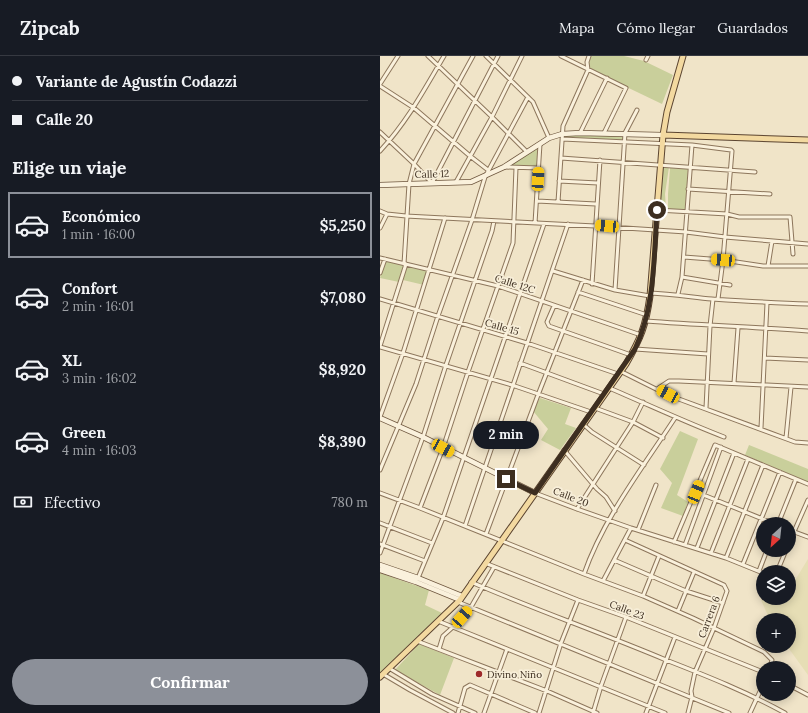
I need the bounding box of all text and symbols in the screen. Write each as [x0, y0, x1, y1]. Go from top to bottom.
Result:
text: Zipcab [20, 16, 80, 40]
text: Mapa [559, 19, 595, 37]
text: Cómo llegar [617, 19, 695, 37]
text: Guardados [717, 19, 788, 37]
text: Variante de Agustín Codazzi [36, 72, 237, 91]
text: Calle 20 [36, 110, 93, 129]
text: Elige un viaje [12, 156, 127, 179]
street label: Calle 12 [414, 167, 450, 181]
car [531, 167, 545, 191]
route start [648, 201, 666, 219]
icon: car [14, 207, 50, 243]
text: Económico [62, 207, 141, 226]
text: $5,250 [320, 216, 366, 235]
car [595, 219, 619, 233]
text: 1 min · 16:00 [62, 226, 135, 243]
car [711, 253, 735, 267]
street label: Calle 12C [493, 271, 537, 297]
icon: car [14, 279, 50, 315]
text: Confort [62, 279, 118, 298]
text: $7,080 [320, 288, 366, 307]
text: 2 min · 16:01 [62, 298, 134, 315]
street label: Calle 15 [484, 316, 520, 338]
icon: car [14, 351, 50, 387]
text: XL [62, 351, 82, 370]
text: $8,920 [319, 360, 366, 379]
text: 3 min · 16:02 [62, 370, 136, 387]
car [655, 383, 681, 405]
callout: 2 min [473, 421, 539, 449]
icon: car [14, 423, 50, 459]
text: Green [62, 423, 106, 442]
text: 2 min [489, 426, 523, 443]
text: $8,390 [318, 432, 366, 451]
car [430, 437, 456, 459]
text: 4 min · 16:03 [62, 442, 137, 459]
route end [497, 470, 515, 488]
car [686, 479, 706, 505]
street label: Calle 20 [551, 484, 591, 510]
icon: cash [12, 491, 34, 513]
text: Efectivo [44, 493, 101, 512]
text: 780 m [332, 494, 368, 511]
north arrow [756, 517, 796, 557]
map controls [756, 517, 796, 701]
button: layers [756, 565, 796, 605]
street label: Carrera 6 [695, 594, 723, 640]
street label: Calle 23 [608, 597, 647, 623]
car [450, 604, 474, 630]
button: + [756, 613, 796, 653]
button: Confirmar [12, 659, 368, 705]
button: − [756, 661, 796, 701]
place label: Divino Niño [487, 668, 542, 681]
marker: Divino Niño [474, 669, 484, 679]

